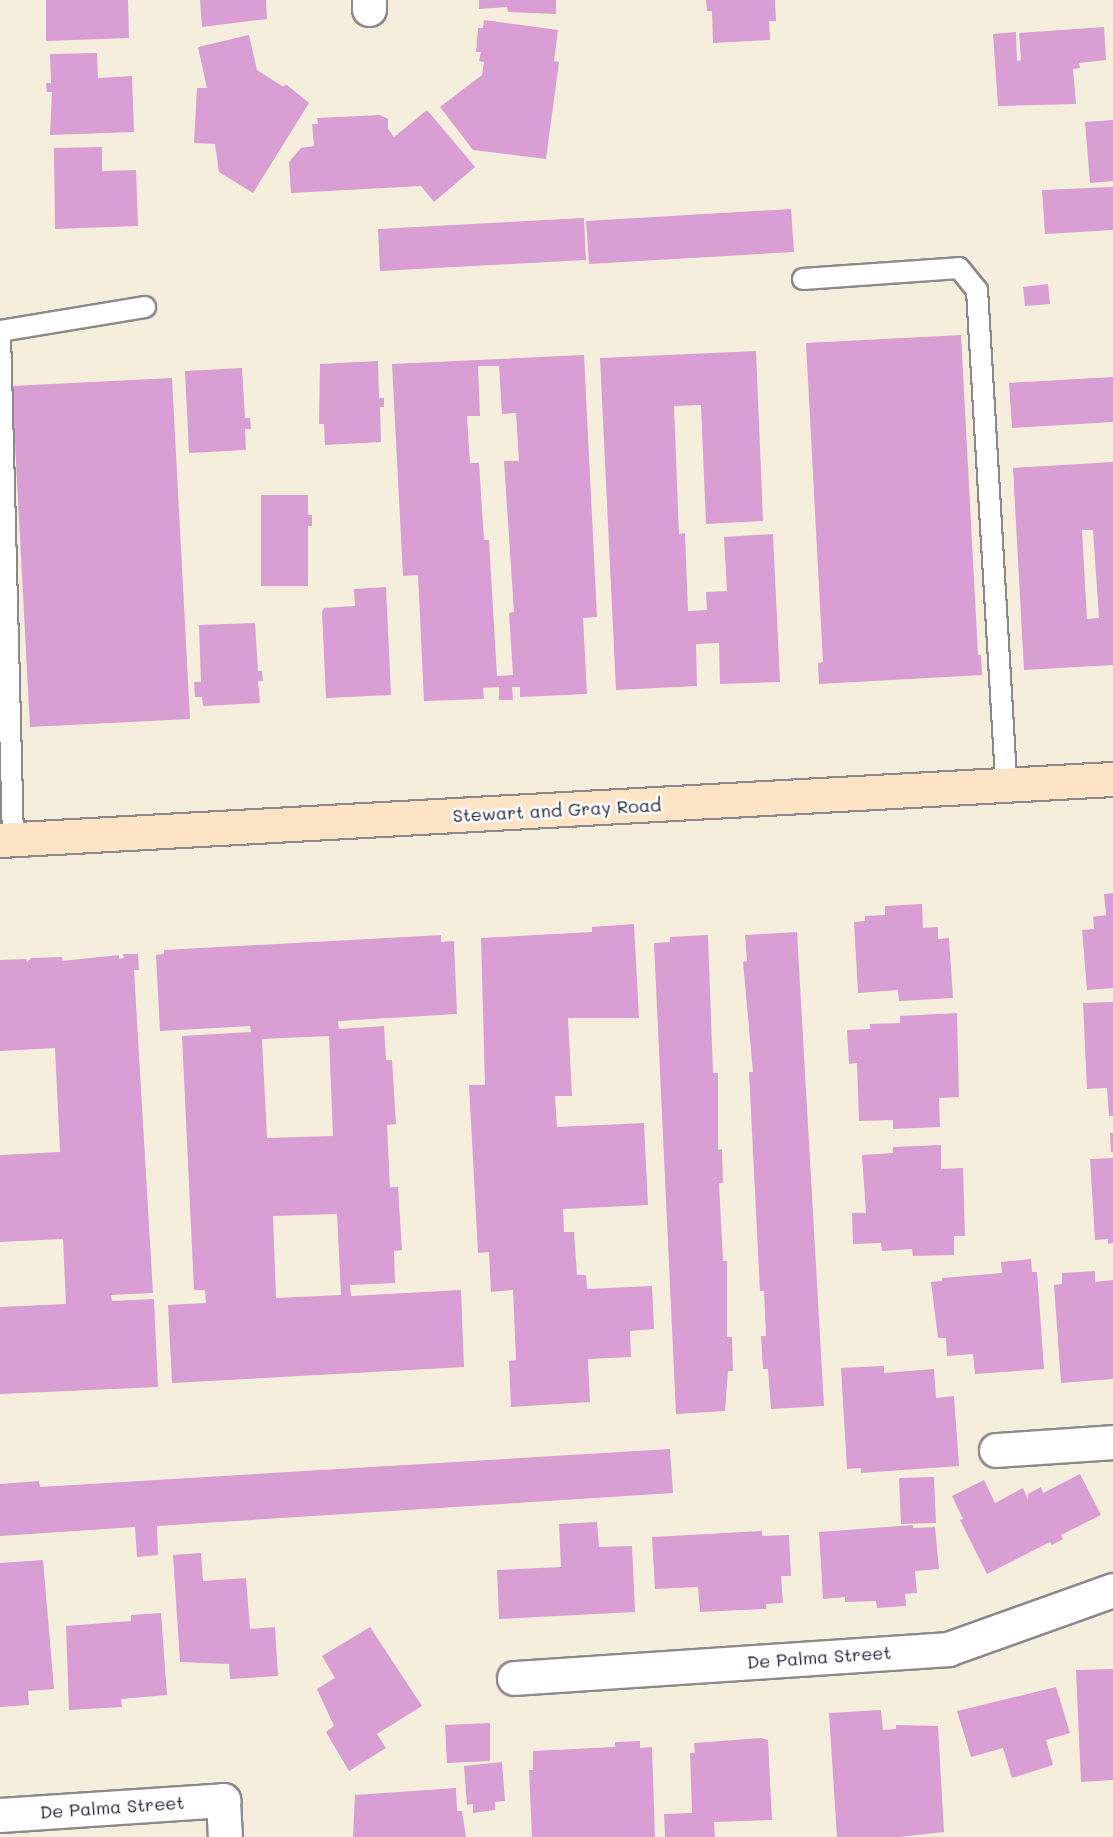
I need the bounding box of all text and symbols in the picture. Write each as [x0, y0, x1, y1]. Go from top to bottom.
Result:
street label: Stewart and Gray Road [452, 794, 662, 826]
street label: De Palma Street [746, 1641, 892, 1673]
street label: De Palma Street [39, 1791, 185, 1823]

